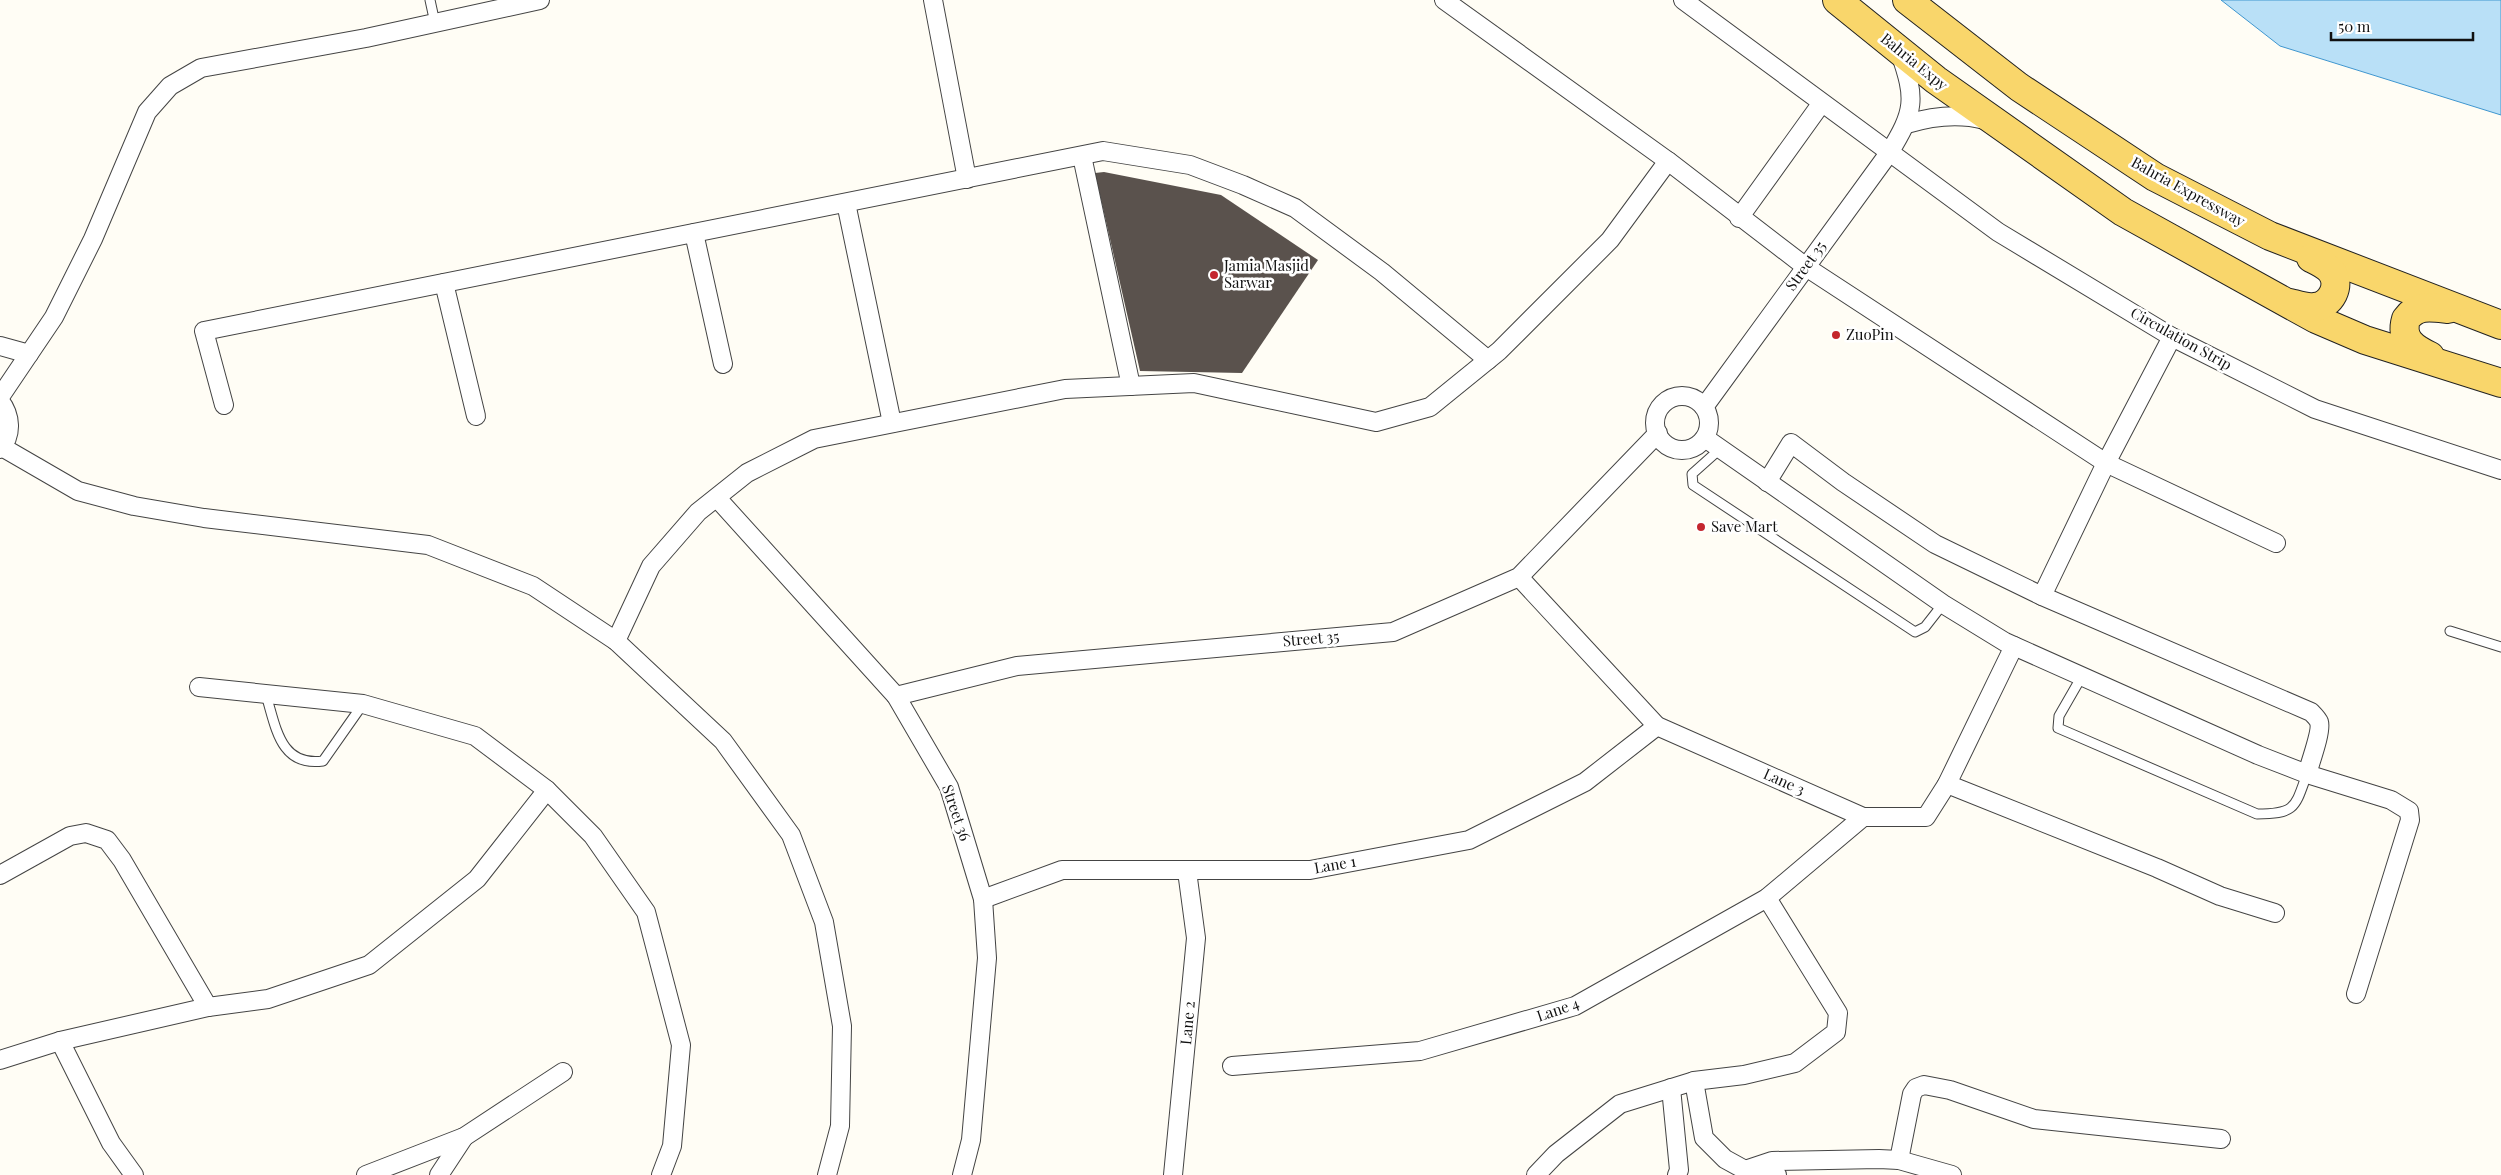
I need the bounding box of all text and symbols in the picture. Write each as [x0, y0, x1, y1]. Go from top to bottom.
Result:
scale bar [2331, 10, 2474, 42]
text: 50 m [2338, 16, 2371, 36]
street label: Bahria Expy [1877, 28, 1953, 95]
street label: Bahria Expressway [2128, 152, 2249, 231]
street label: Street 35 [1780, 237, 1830, 294]
place label: Jamia Masjid Sarwar [1223, 255, 1309, 292]
marker: Jamia Masjid Sarwar [1208, 269, 1220, 281]
street label: Circulation Strip [2127, 302, 2236, 374]
place label: ZuoPin [1846, 324, 1894, 344]
marker: ZuoPin [1830, 329, 1842, 341]
place label: Save Mart [1711, 516, 1778, 536]
marker: Save Mart [1695, 521, 1707, 533]
street label: Street 35 [1282, 626, 1340, 650]
street label: Lane 3 [1761, 763, 1808, 799]
street label: Street 36 [938, 782, 976, 844]
street label: Lane 1 [1312, 850, 1358, 878]
street label: Lane 4 [1534, 992, 1582, 1026]
street label: Lane 2 [1175, 1000, 1199, 1046]

